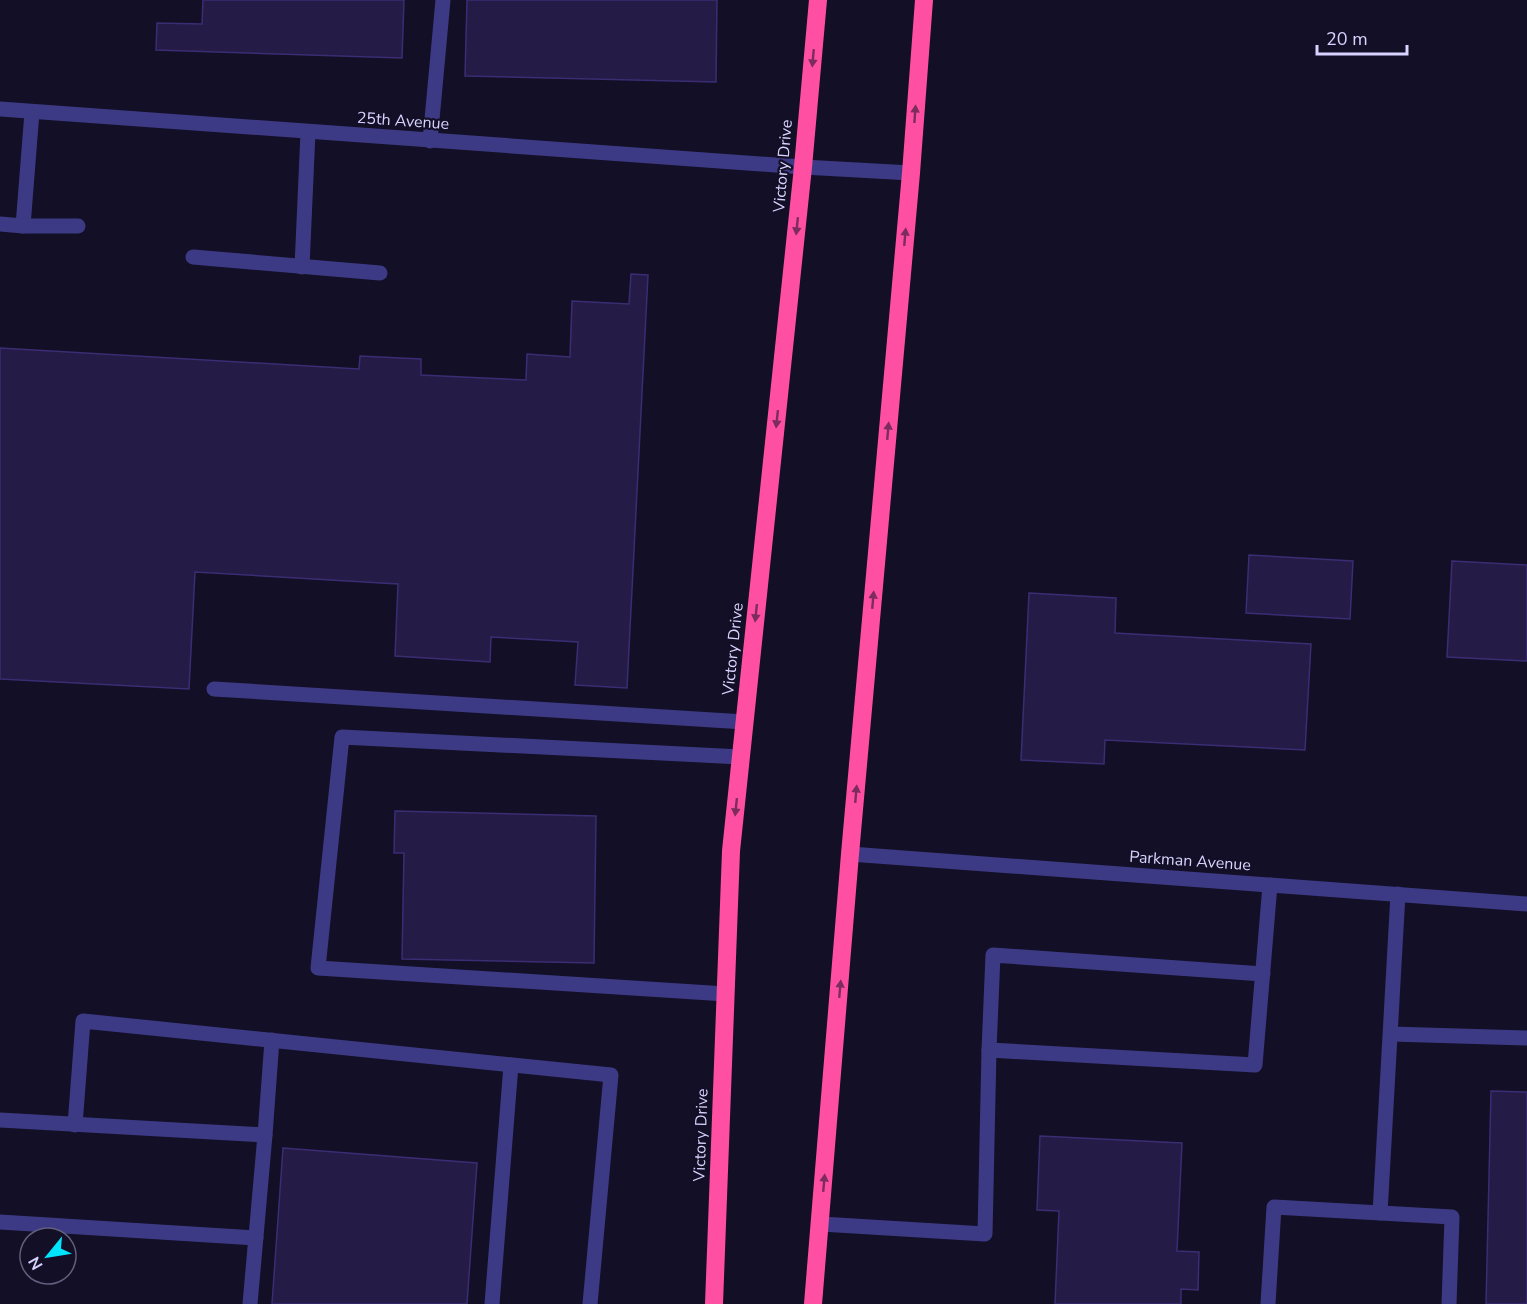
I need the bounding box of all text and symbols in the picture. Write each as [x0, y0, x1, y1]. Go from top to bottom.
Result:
scale bar [1317, 18, 1407, 56]
text: 20 m [1326, 27, 1368, 51]
one-way arrow [808, 49, 818, 68]
one-way arrow [910, 105, 920, 124]
street label: 25th Avenue [356, 107, 450, 135]
street label: Victory Drive [768, 119, 798, 214]
one-way arrow [792, 216, 802, 235]
one-way arrow [900, 228, 910, 247]
one-way arrow [772, 410, 782, 429]
one-way arrow [883, 422, 893, 441]
one-way arrow [868, 591, 878, 610]
street label: Victory Drive [717, 602, 749, 697]
one-way arrow [751, 604, 761, 623]
one-way arrow [851, 785, 861, 804]
one-way arrow [731, 798, 741, 817]
street label: Parkman Avenue [1128, 846, 1252, 876]
one-way arrow [835, 979, 844, 998]
street label: Victory Drive [688, 1088, 714, 1183]
one-way arrow [819, 1173, 829, 1192]
north arrow [18, 1226, 78, 1286]
text: N [23, 1252, 48, 1274]

